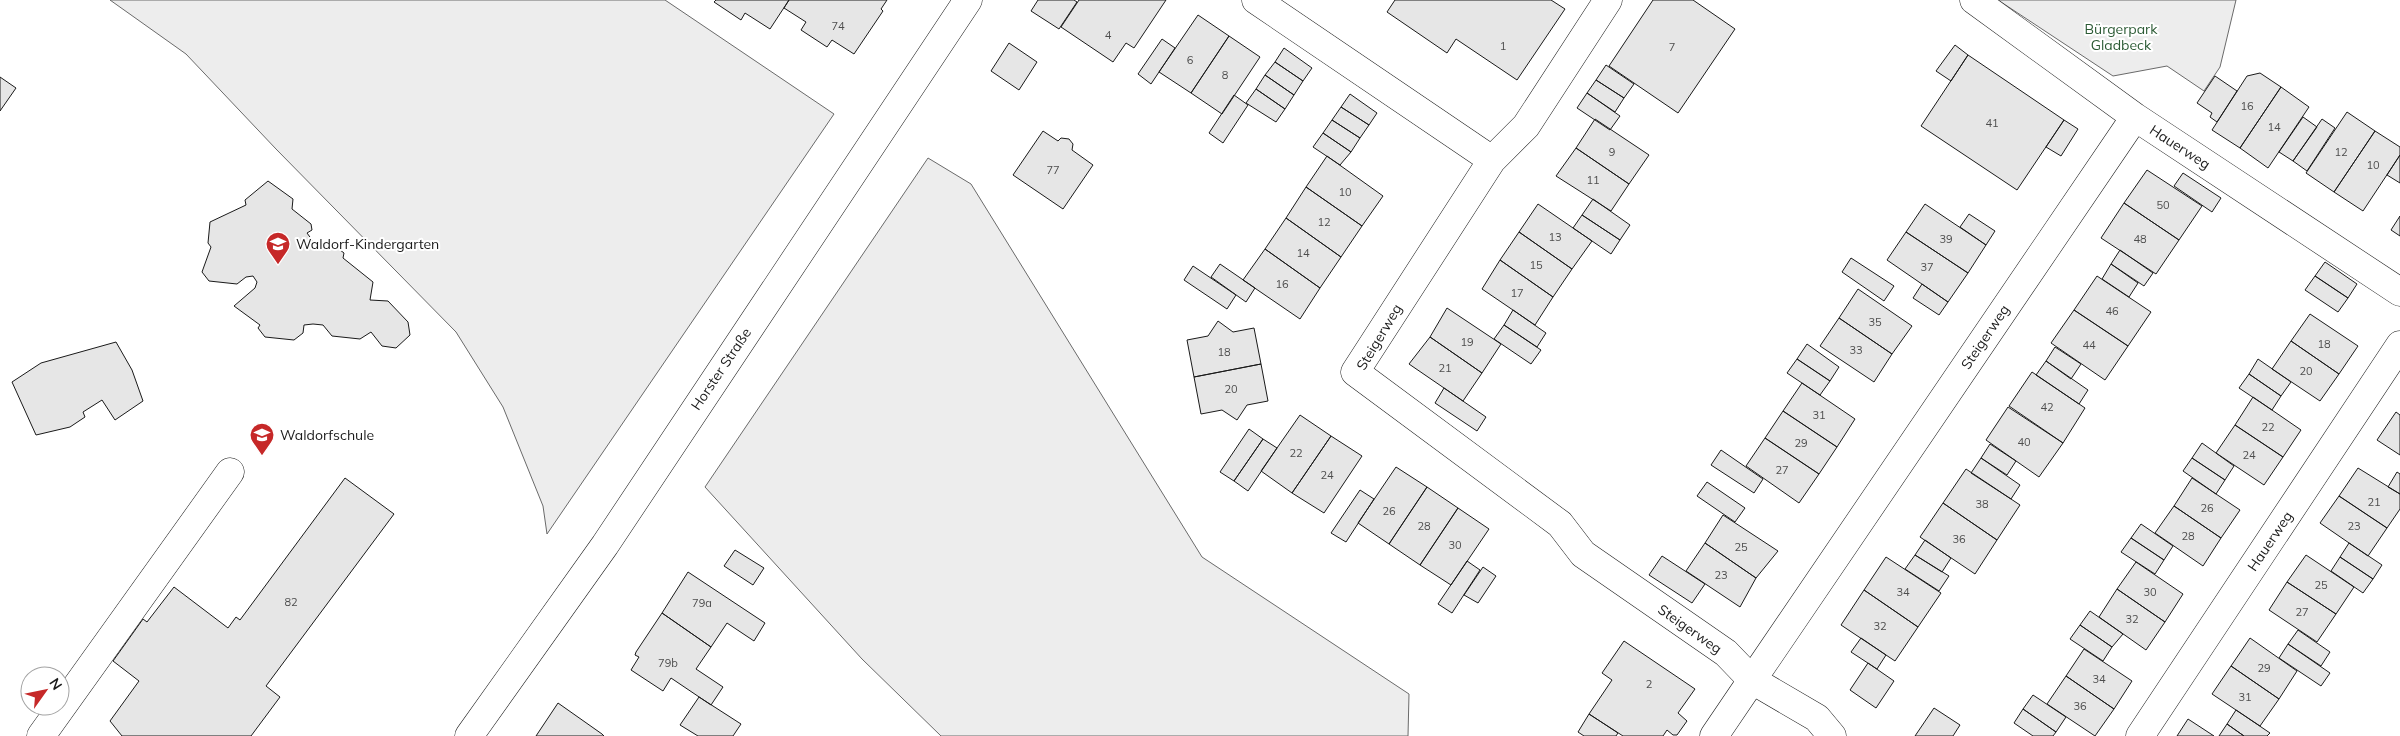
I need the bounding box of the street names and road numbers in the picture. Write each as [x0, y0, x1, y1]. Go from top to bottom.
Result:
street label: Hauerweg [2146, 121, 2214, 173]
street label: Steigerweg [1352, 301, 1406, 373]
street label: Steigerweg [1957, 301, 2013, 373]
street label: Horster Straße [687, 324, 755, 414]
street label: Hauerweg [2243, 508, 2297, 574]
street label: Steigerweg [1654, 600, 1726, 658]

